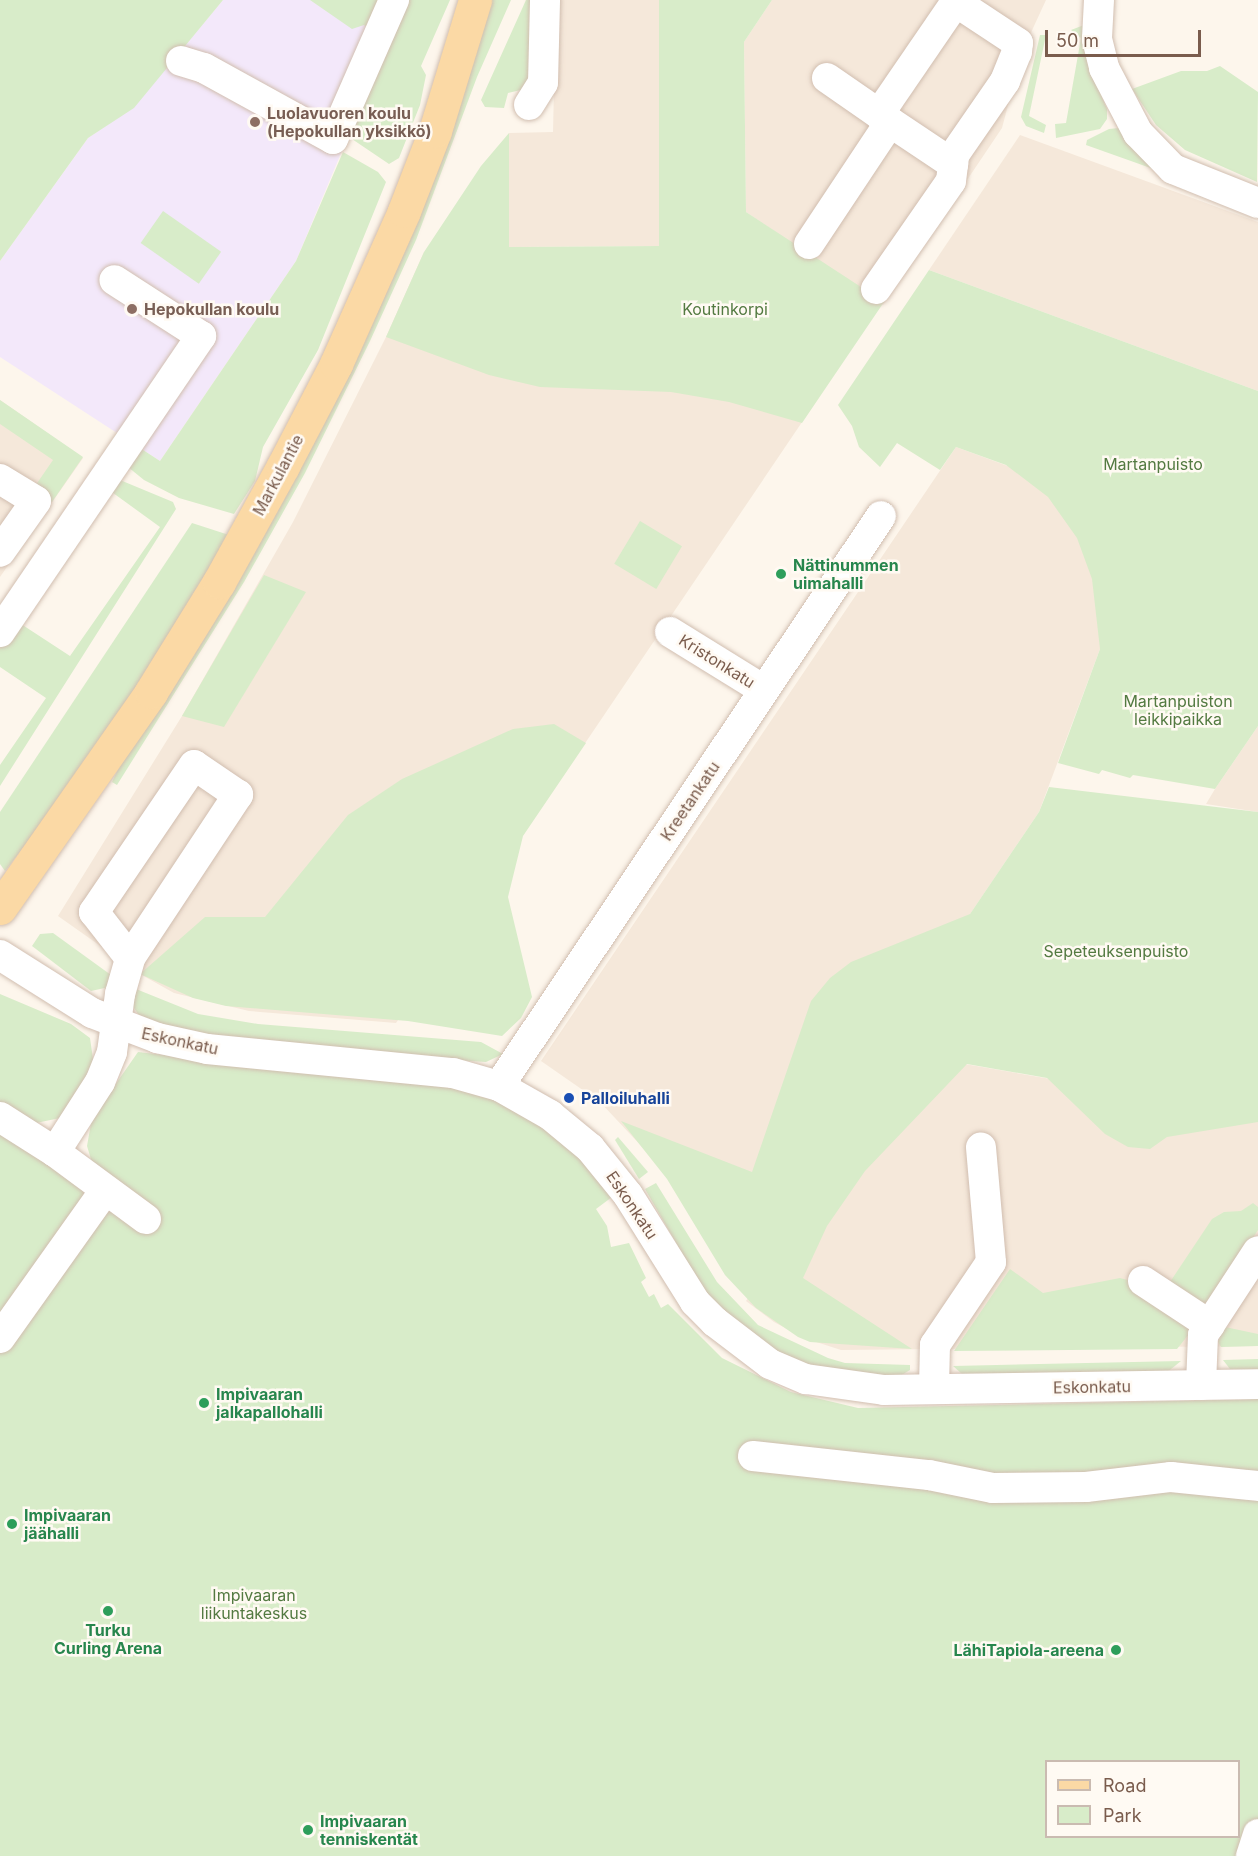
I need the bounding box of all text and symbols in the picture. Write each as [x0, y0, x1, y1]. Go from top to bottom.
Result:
scale bar [1048, 18, 1204, 56]
text: 50 m [1056, 30, 1099, 51]
place label: Luolavuoren koulu (Hepokullan yksikkö) [267, 103, 431, 141]
marker: Luolavuoren koulu (Hepokullan yksikkö) [248, 115, 262, 129]
place label: Hepokullan koulu [144, 299, 279, 319]
park label: Koutinkorpi [682, 299, 768, 319]
marker: Hepokullan koulu [125, 302, 139, 316]
street label: Markulantie [249, 431, 307, 519]
park label: Martanpuisto [1103, 454, 1203, 474]
place label: Nättinummen uimahalli [793, 555, 899, 593]
marker: Nättinummen uimahalli [774, 567, 788, 581]
street label: Kristonkatu [675, 630, 759, 692]
park label: Martanpuiston leikkipaikka [1123, 691, 1233, 729]
street label: Kreetankatu [656, 758, 724, 844]
park label: Sepeteuksenpuisto [1044, 941, 1188, 961]
street label: Eskonkatu [140, 1024, 220, 1058]
place label: Palloiluhalli [581, 1088, 670, 1108]
marker: Palloiluhalli [562, 1091, 576, 1105]
street label: Eskonkatu [602, 1167, 662, 1243]
street label: Eskonkatu [1053, 1377, 1131, 1397]
place label: Impivaaran jalkapallohalli [216, 1384, 323, 1422]
marker: Impivaaran jalkapallohalli [197, 1396, 211, 1410]
place label: Impivaaran jäähalli [24, 1505, 111, 1543]
marker: Impivaaran jäähalli [5, 1517, 19, 1531]
park label: Impivaaran liikuntakeskus [201, 1585, 307, 1623]
marker: Turku Curling Arena [101, 1604, 115, 1618]
place label: Turku Curling Arena [54, 1620, 162, 1658]
place label: LähiTapiola-areena [954, 1640, 1104, 1660]
marker: LähiTapiola-areena [1109, 1643, 1123, 1657]
legend [1045, 1760, 1240, 1838]
text: Road [1103, 1775, 1146, 1796]
text: Park [1103, 1805, 1142, 1826]
place label: Impivaaran tenniskentät [320, 1811, 418, 1849]
marker: Impivaaran tenniskentät [301, 1823, 315, 1837]

